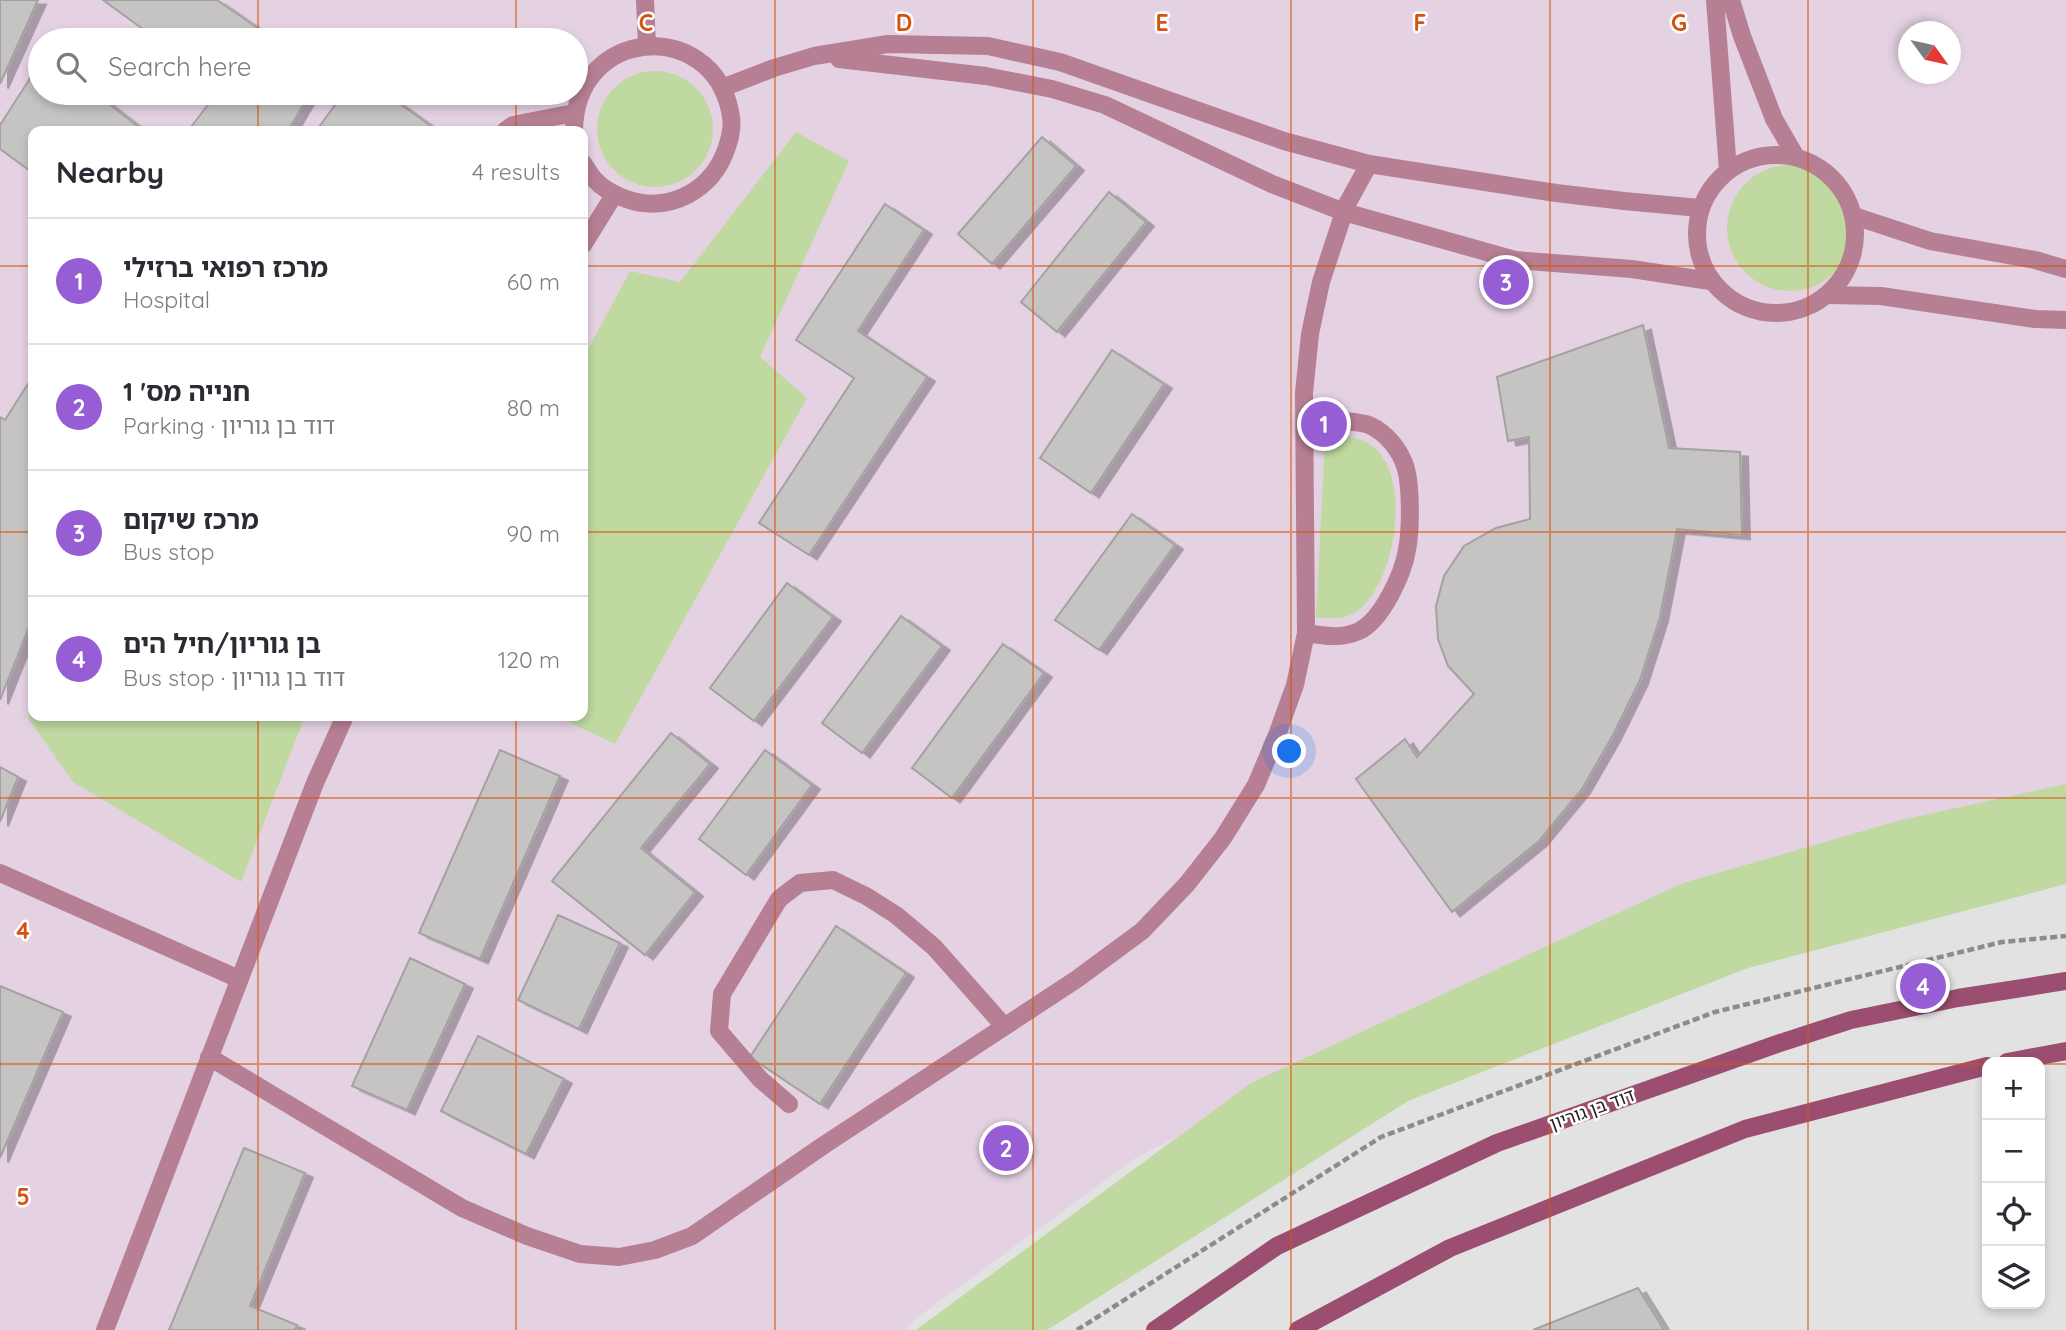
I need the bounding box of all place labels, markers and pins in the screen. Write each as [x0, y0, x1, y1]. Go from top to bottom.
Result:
pin: 3 [1483, 256, 1529, 308]
pin: 1 [1301, 398, 1347, 450]
pin: 4 [1900, 960, 1946, 1012]
pin: 2 [983, 1122, 1029, 1174]

